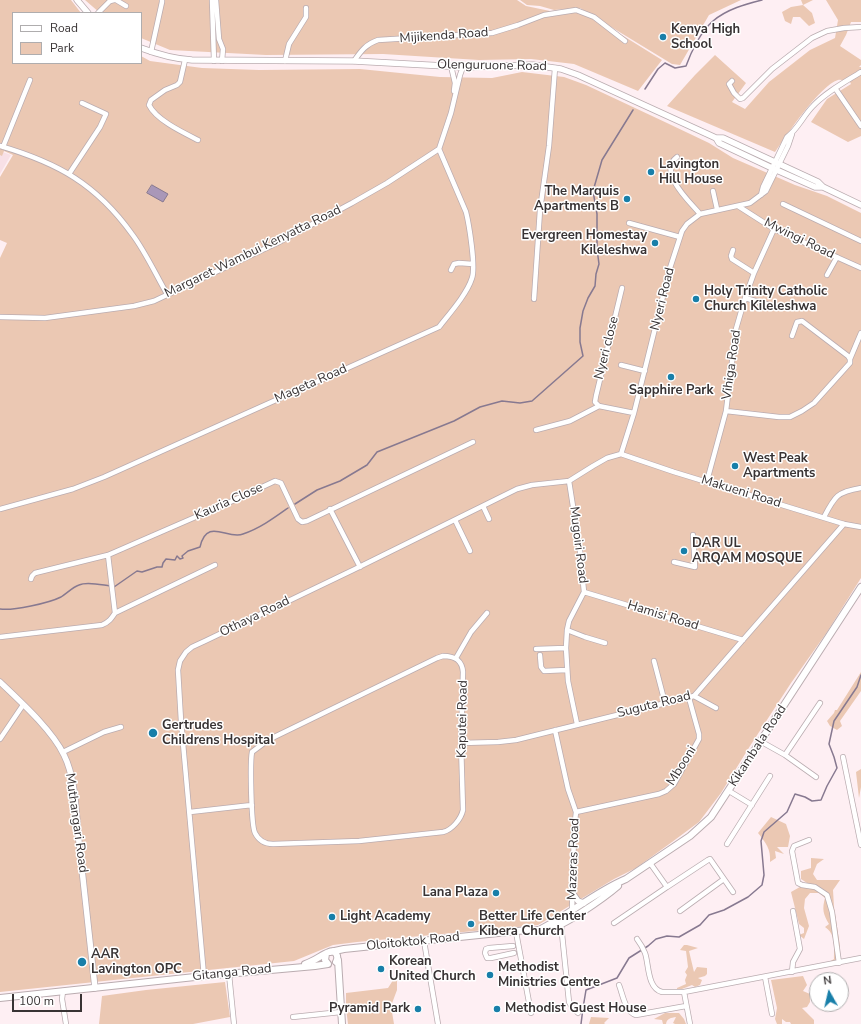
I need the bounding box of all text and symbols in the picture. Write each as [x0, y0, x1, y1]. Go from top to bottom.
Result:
legend [12, 12, 142, 64]
text: Road [50, 20, 78, 36]
place label: Kenya High School [671, 22, 740, 53]
street label: Mijikenda Road [399, 25, 489, 47]
marker: Kenya High School [658, 32, 668, 42]
text: Park [50, 40, 74, 56]
street label: Olenguruone Road [437, 57, 547, 75]
place label: Lavington Hill House [659, 157, 723, 188]
marker: Lavington Hill House [646, 167, 656, 177]
place label: The Marquis Apartments B [534, 184, 619, 215]
marker: The Marquis Apartments B [622, 194, 632, 204]
street label: Margaret Wambui Kenyatta Road [162, 202, 344, 302]
street label: Mwingi Road [761, 215, 837, 263]
place label: Evergreen Homestay Kileleshwa [521, 228, 647, 259]
marker: Evergreen Homestay Kileleshwa [650, 238, 660, 248]
street label: Nyeri Road [648, 266, 678, 332]
place label: Holy Trinity Catholic Church Kileleshwa [704, 284, 827, 315]
marker: Holy Trinity Catholic Church Kileleshwa [691, 294, 701, 304]
street label: Nyeri close [592, 315, 622, 381]
street label: Vihiga Road [719, 329, 745, 401]
street label: Mageta Road [272, 361, 350, 407]
marker: Sapphire Park [666, 372, 676, 382]
place label: Sapphire Park [629, 383, 713, 399]
place label: West Peak Apartments [743, 451, 815, 482]
marker: West Peak Apartments [730, 461, 740, 471]
street label: Makueni Road [699, 472, 783, 512]
street label: Kauria Close [192, 480, 266, 524]
street label: Mugoiri Road [566, 506, 590, 584]
place label: DAR UL ARQAM MOSQUE [692, 536, 802, 567]
marker: DAR UL ARQAM MOSQUE [679, 546, 689, 556]
street label: Othaya Road [218, 593, 292, 641]
street label: Hamisi Road [625, 598, 701, 634]
street label: Kaputei Road [455, 680, 471, 758]
street label: Suguta Road [616, 688, 692, 722]
street label: Kikambala Road [726, 702, 790, 790]
place label: Gertrudes Childrens Hospital [162, 718, 274, 749]
marker: Gertrudes Childrens Hospital [147, 727, 159, 739]
street label: Mbooni [664, 743, 700, 789]
street label: Muthangari Road [61, 772, 91, 874]
street label: Mazeras Road [565, 818, 583, 900]
place label: Lana Plaza [422, 885, 488, 901]
marker: Lana Plaza [491, 888, 501, 898]
place label: Light Academy [340, 909, 430, 925]
place label: Better Life Center Kibera Church [479, 909, 586, 940]
marker: Light Academy [327, 912, 337, 922]
marker: Better Life Center Kibera Church [466, 919, 476, 929]
street label: Oloitoktok Road [366, 929, 460, 955]
place label: AAR Lavington OPC [91, 947, 182, 978]
place label: Korean United Church [389, 954, 475, 985]
marker: AAR Lavington OPC [76, 956, 88, 968]
place label: Methodist Ministries Centre [498, 960, 600, 991]
street label: Gitanga Road [192, 961, 272, 985]
marker: Korean United Church [376, 964, 386, 974]
marker: Methodist Ministries Centre [485, 970, 495, 980]
north arrow [809, 972, 849, 1012]
text: N [822, 973, 833, 989]
scale bar [14, 986, 84, 1012]
text: 100 m [19, 993, 54, 1009]
place label: Pyramid Park [329, 1001, 410, 1017]
place label: Methodist Guest House [505, 1001, 647, 1017]
marker: Pyramid Park [413, 1004, 423, 1014]
marker: Methodist Guest House [492, 1004, 502, 1014]

